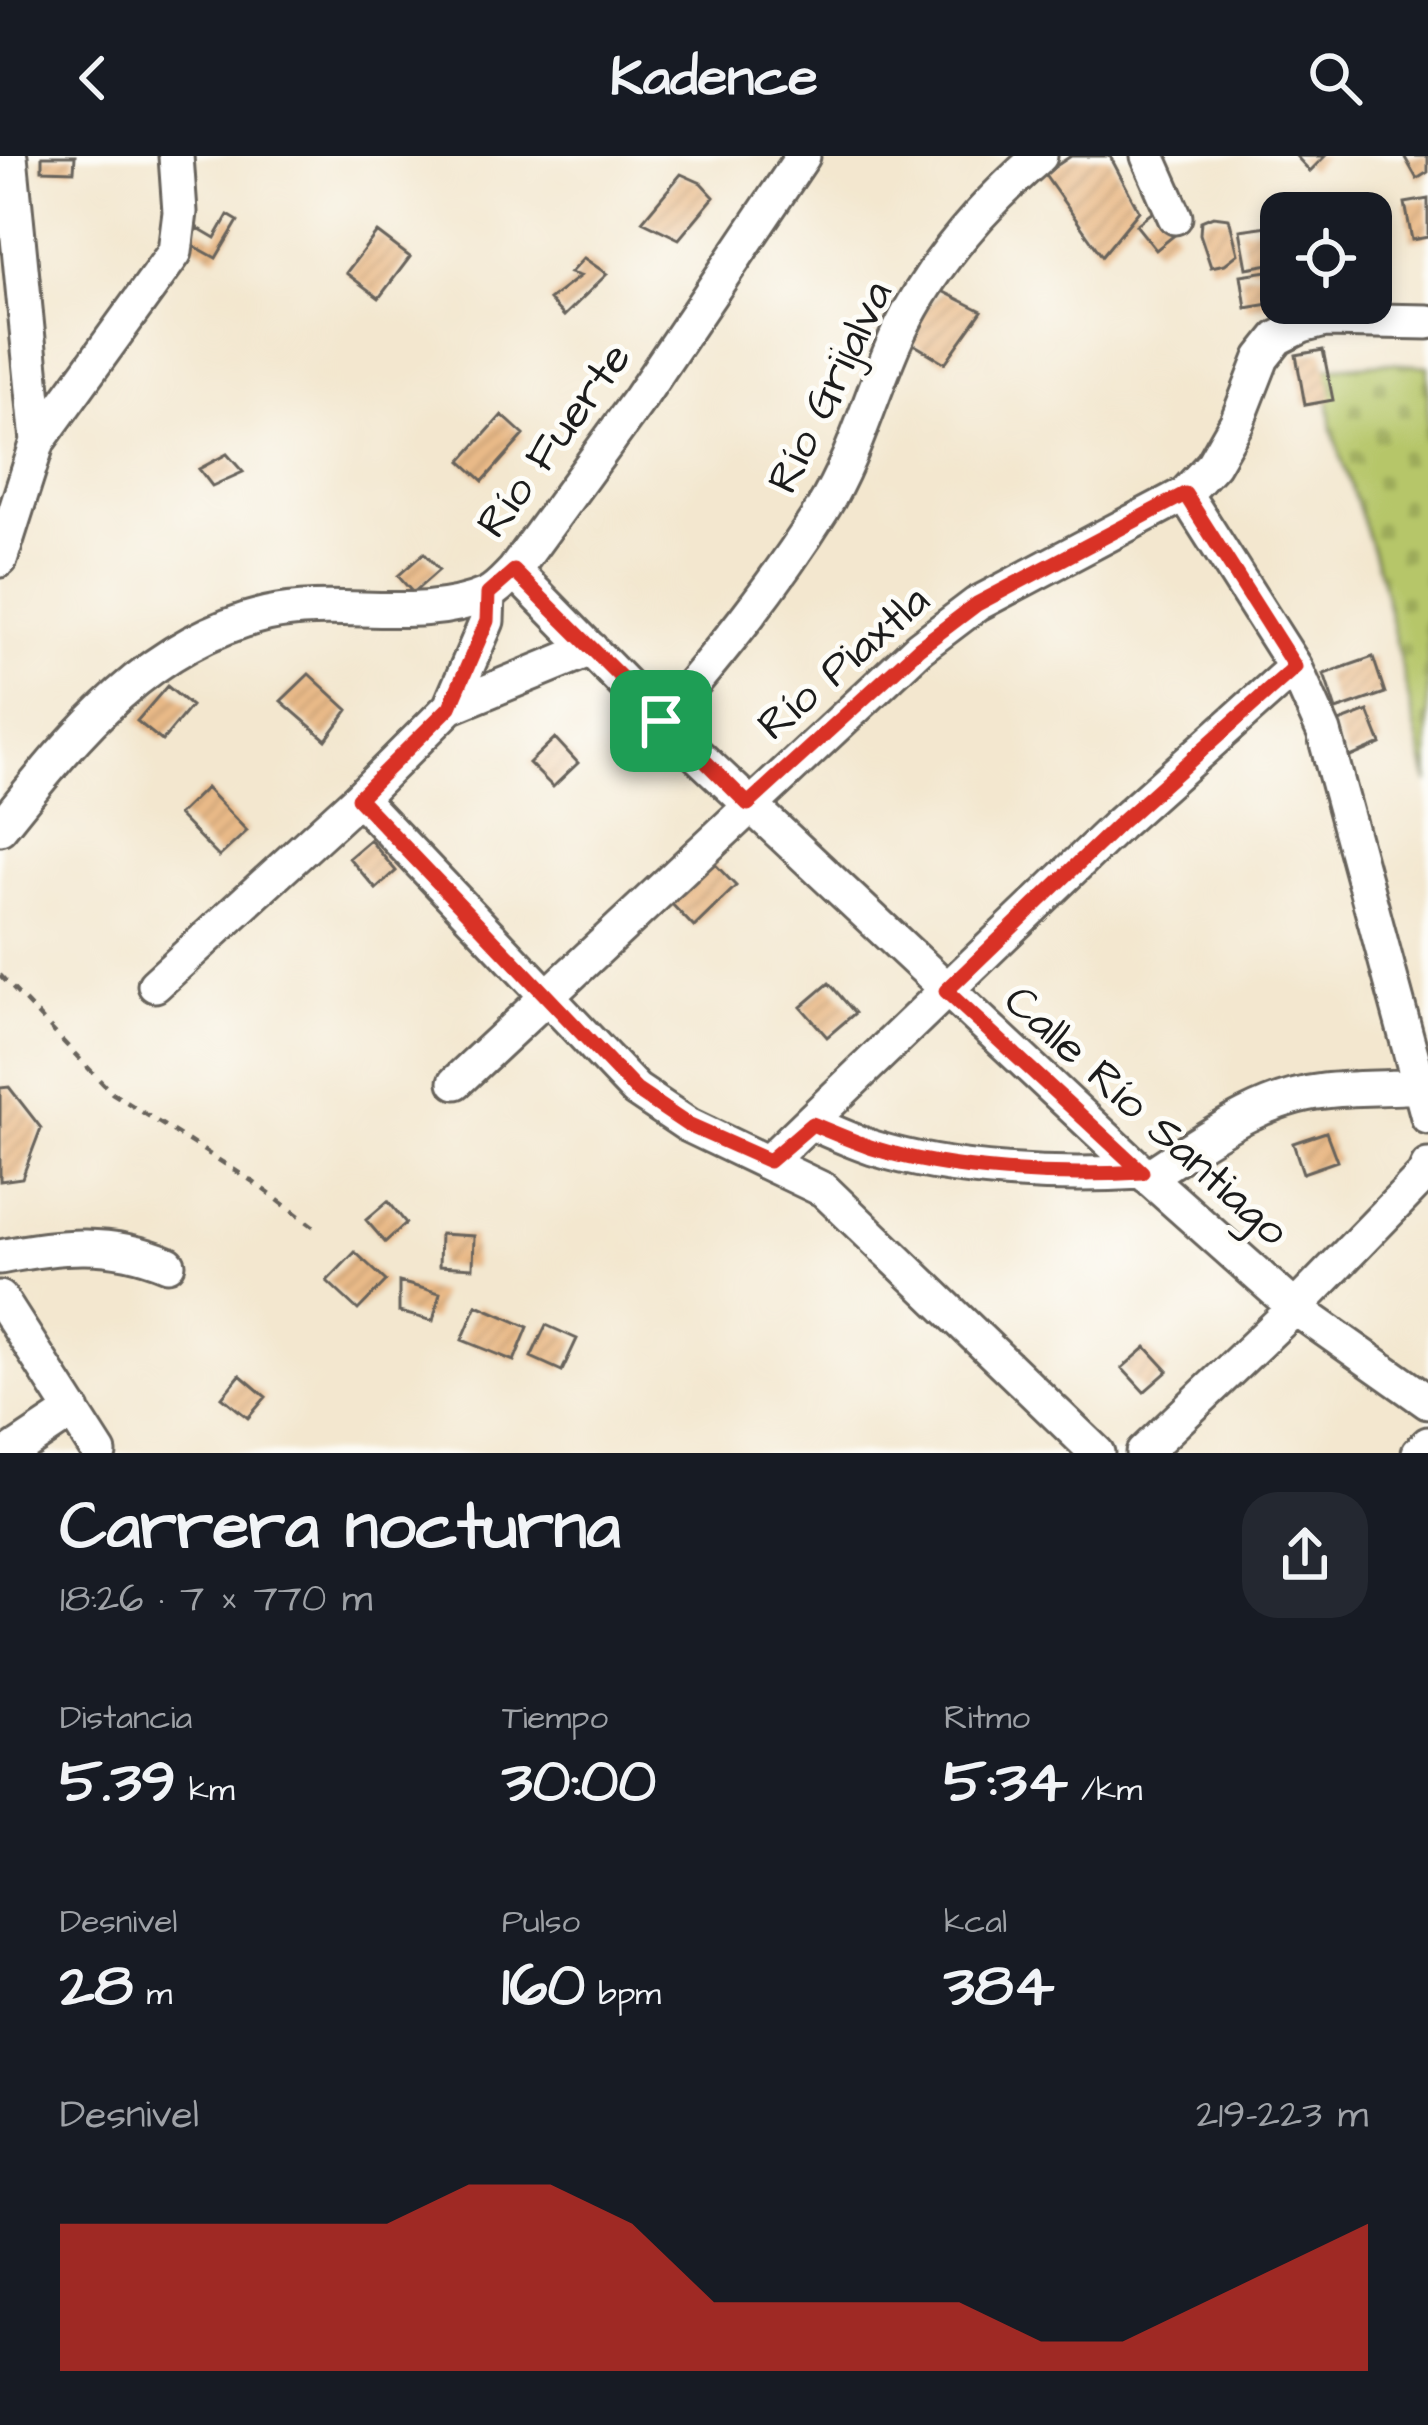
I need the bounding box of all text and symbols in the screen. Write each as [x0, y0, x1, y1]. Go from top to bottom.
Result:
text: Kadence [610, 41, 818, 116]
icon: back [60, 45, 126, 111]
icon: search [1302, 45, 1368, 111]
map controls [1260, 192, 1392, 324]
button: locate [1260, 192, 1392, 324]
street label: Río Grijalva [753, 271, 909, 504]
street label: Río Fuerte [462, 330, 647, 551]
street label: Río Piaxtla [744, 571, 944, 756]
pin [610, 670, 712, 772]
icon: arrive [628, 688, 694, 754]
street label: Calle Río Santiago [990, 971, 1302, 1261]
text: Carrera nocturna [60, 1482, 620, 1574]
button: share [1242, 1492, 1368, 1618]
text: 18:26 · 7 × 770 m [60, 1573, 372, 1627]
text: Distancia [60, 1695, 192, 1741]
text: Tiempo [502, 1695, 608, 1741]
text: Ritmo [944, 1695, 1030, 1741]
text: 5.39 [60, 1741, 176, 1824]
text: 30:00 [502, 1741, 656, 1824]
text: 5:34 [944, 1741, 1068, 1824]
text: km [176, 1767, 235, 1813]
text: /km [1068, 1767, 1142, 1813]
text: Desnivel [60, 1899, 177, 1945]
text: Pulso [502, 1899, 580, 1945]
text: kcal [944, 1899, 1007, 1945]
text: 28 [60, 1945, 133, 2028]
text: 160 [502, 1945, 585, 2028]
text: 384 [944, 1945, 1054, 2028]
text: m [133, 1971, 172, 2017]
text: bpm [585, 1971, 661, 2017]
text: Desnivel [60, 2089, 199, 2143]
text: 219–223 m [1196, 2089, 1368, 2143]

